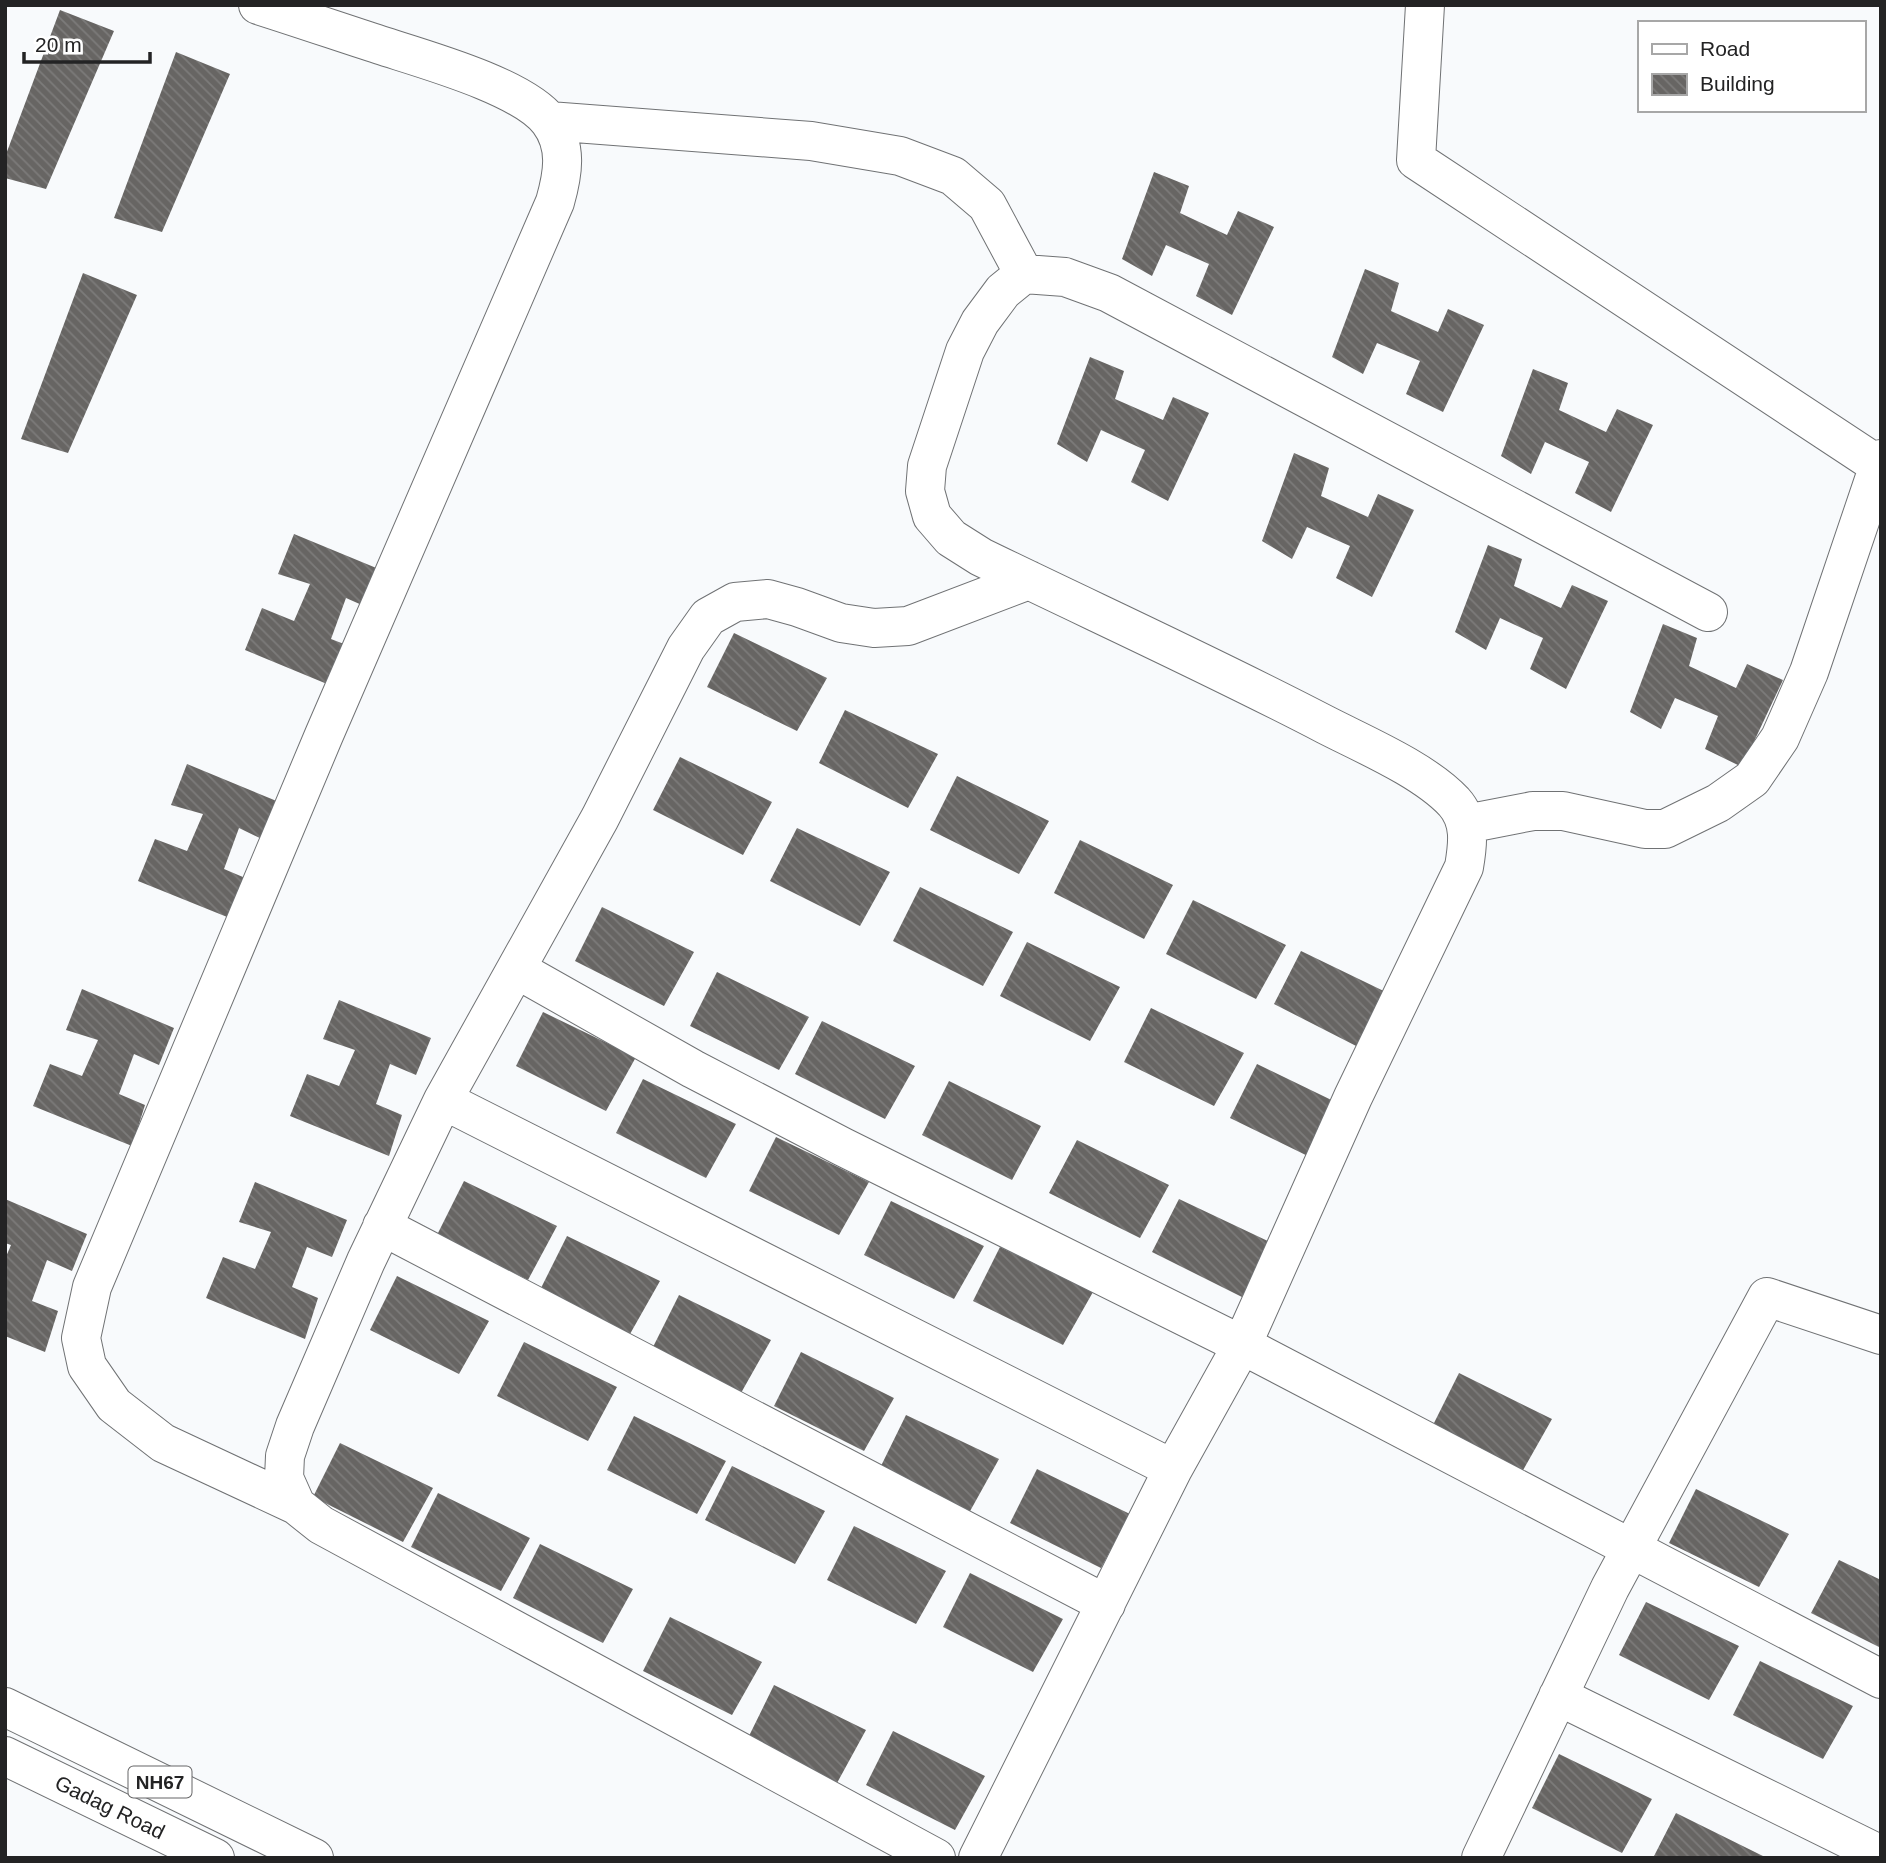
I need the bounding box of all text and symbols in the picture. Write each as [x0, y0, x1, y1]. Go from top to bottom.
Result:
scale bar [24, 21, 150, 65]
legend [1638, 21, 1865, 112]
text: 20 m [35, 33, 82, 56]
text: Road [1700, 37, 1750, 60]
text: Building [1700, 72, 1775, 95]
road number: NH67 [128, 1766, 192, 1798]
street label: Gadag Road [51, 1771, 169, 1843]

